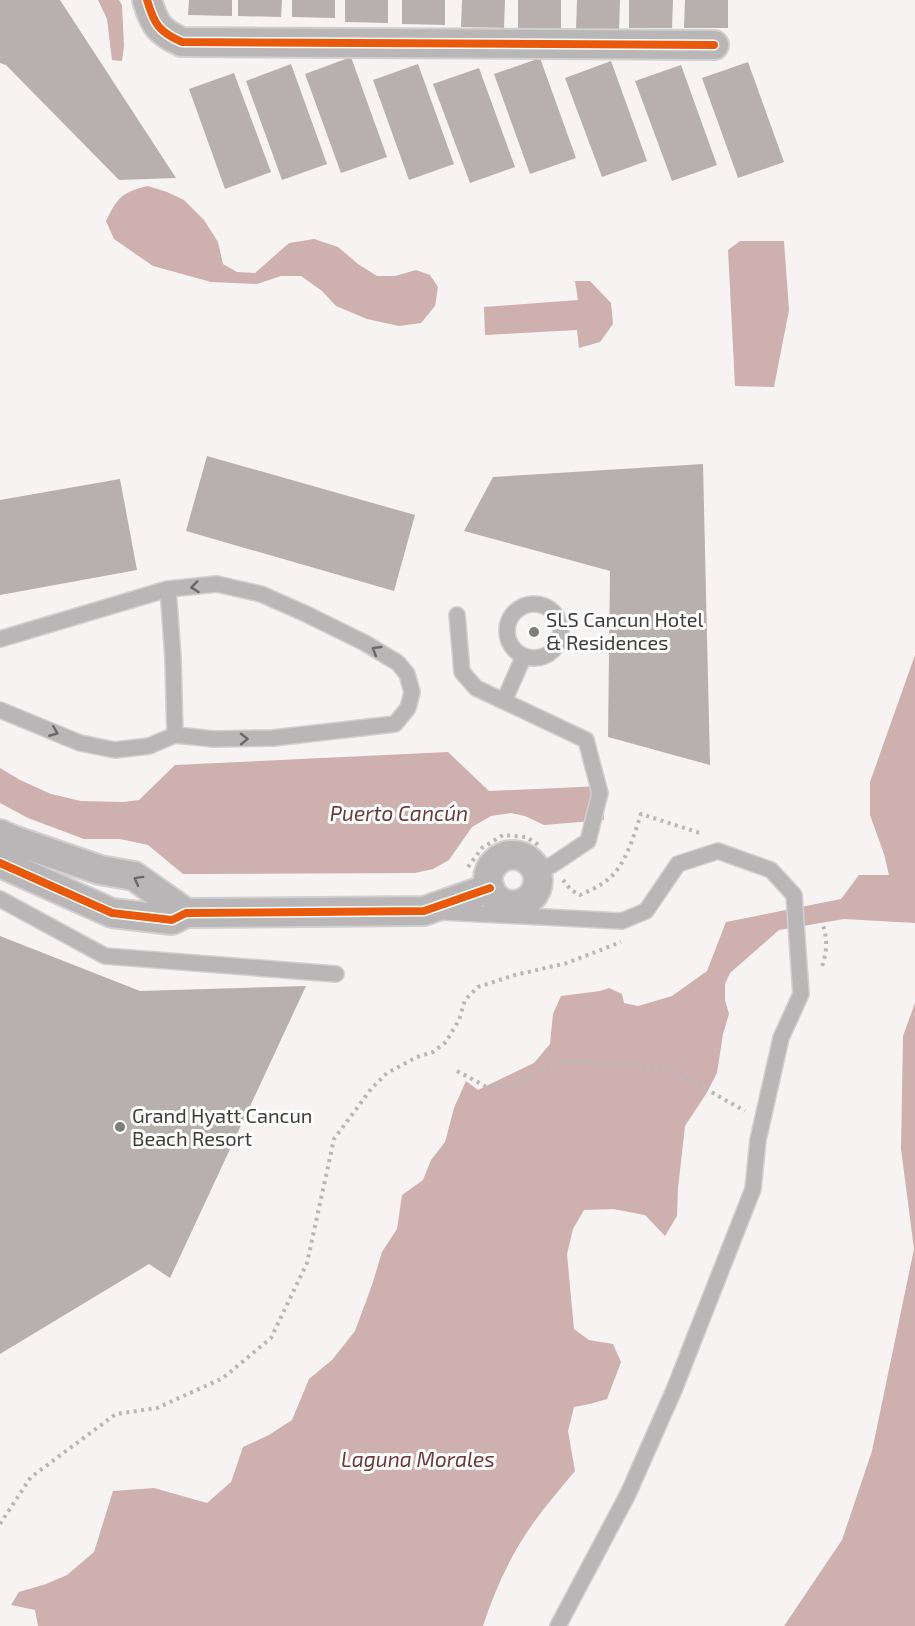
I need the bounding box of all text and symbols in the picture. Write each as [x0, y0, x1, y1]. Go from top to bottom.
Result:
one-way arrow [190, 580, 199, 593]
place label: SLS Cancun Hotel & Residences [546, 607, 703, 654]
marker: SLS Cancun Hotel & Residences [527, 625, 541, 639]
one-way arrow [372, 645, 382, 657]
one-way arrow [48, 725, 59, 738]
one-way arrow [239, 733, 248, 745]
water label: Puerto Cancún [330, 800, 468, 825]
one-way arrow [134, 876, 144, 887]
place label: Grand Hyatt Cancun Beach Resort [132, 1103, 312, 1150]
marker: Grand Hyatt Cancun Beach Resort [113, 1120, 127, 1134]
water label: Laguna Morales [341, 1446, 495, 1471]

